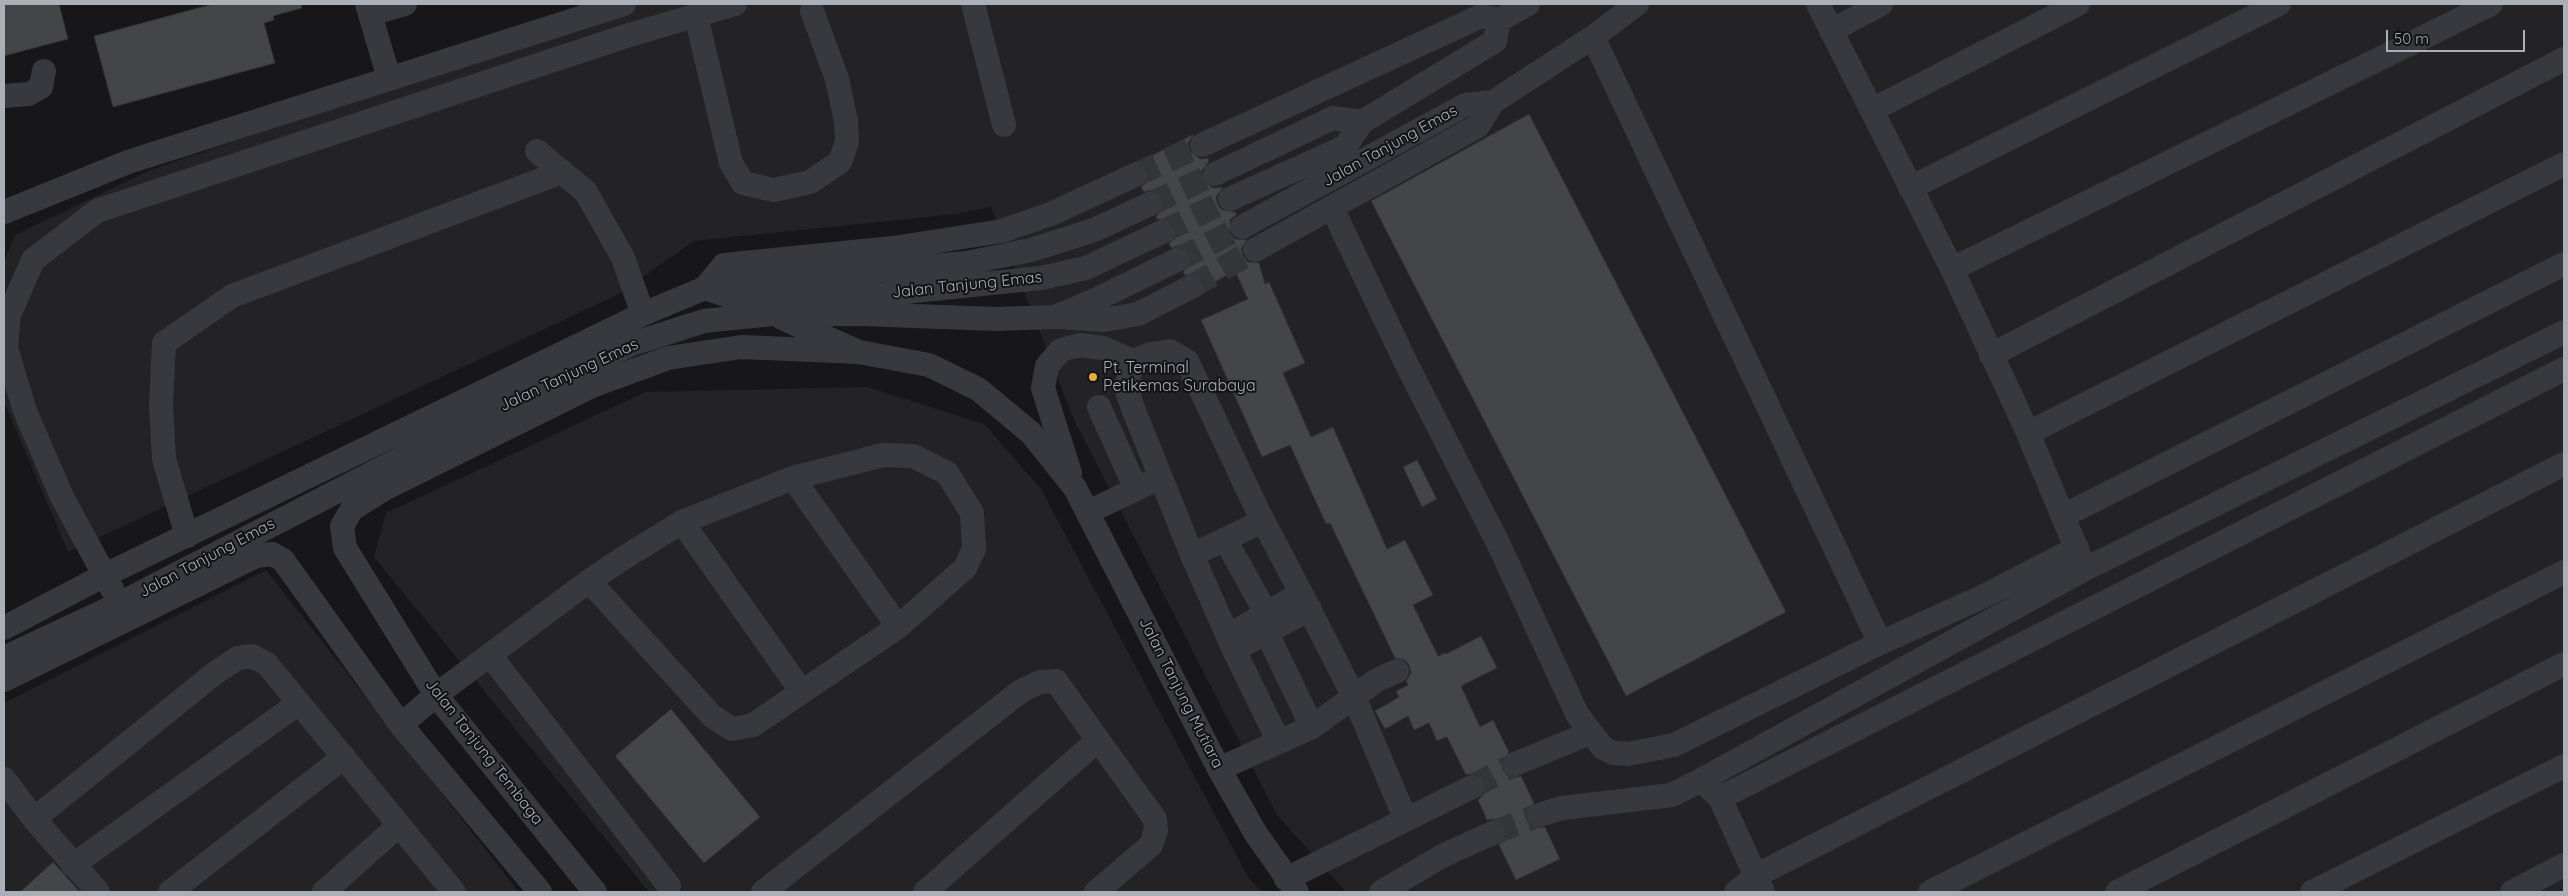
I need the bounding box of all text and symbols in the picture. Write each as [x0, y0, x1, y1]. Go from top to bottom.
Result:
scale bar [2388, 20, 2527, 52]
text: 50 m [2394, 29, 2429, 48]
street label: Jalan Tanjung Emas [1319, 101, 1461, 191]
street label: Jalan Tanjung Emas [891, 268, 1043, 302]
street label: Jalan Tanjung Emas [497, 334, 641, 416]
place label: Pt. Terminal Petikemas Surabaya [1103, 358, 1256, 396]
marker: Pt. Terminal Petikemas Surabaya [1087, 371, 1099, 383]
street label: Jalan Tanjung Emas [136, 514, 278, 602]
street label: Jalan Tanjung Mutiara [1135, 615, 1227, 771]
street label: Jalan Tanjung Tembaga [421, 675, 547, 829]

